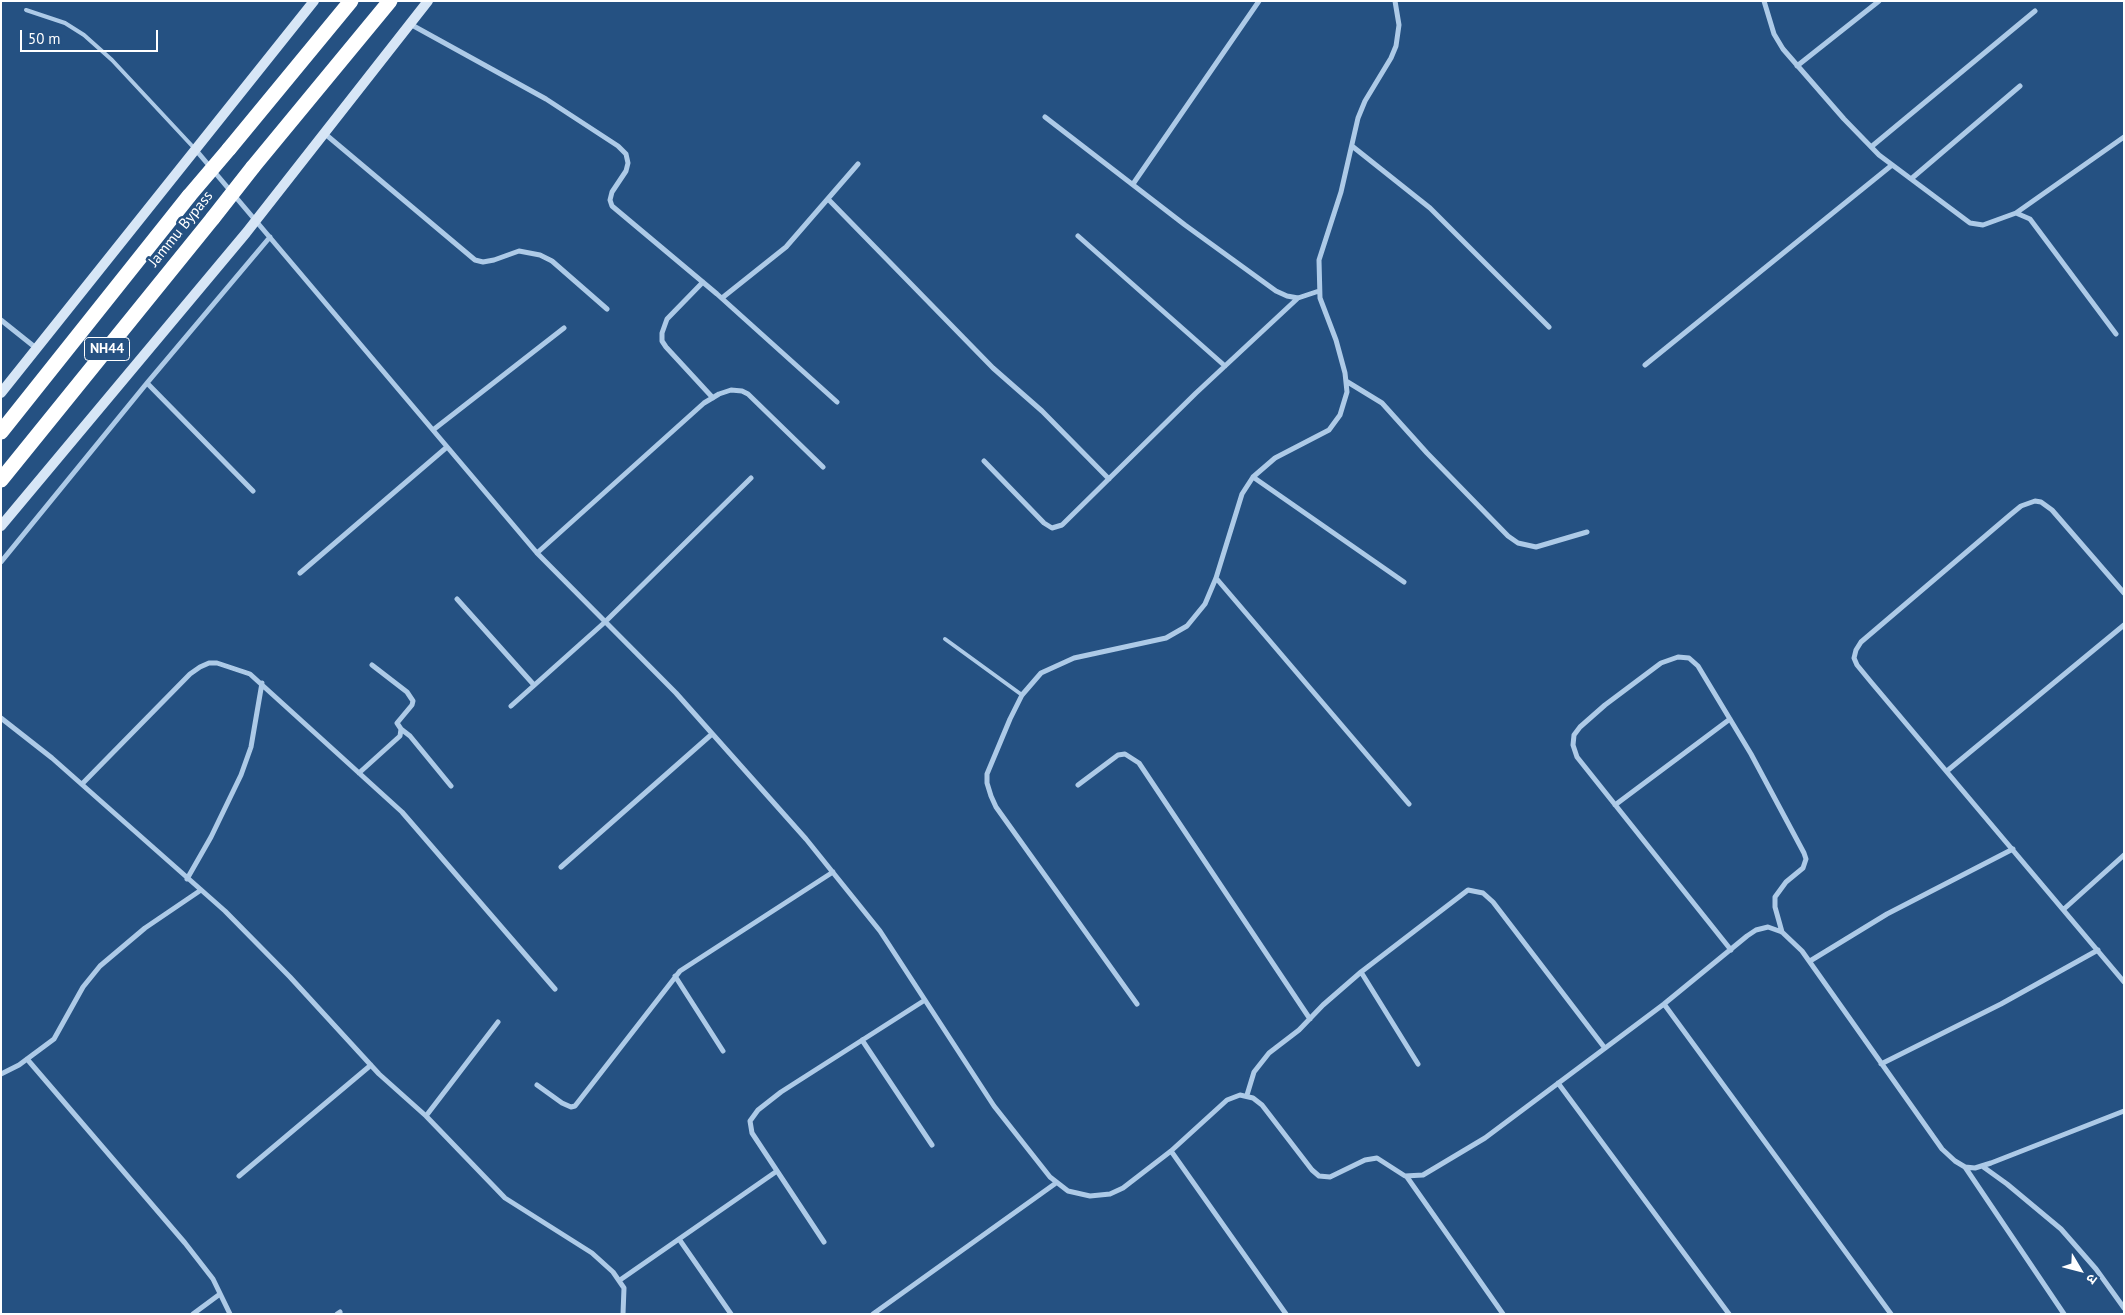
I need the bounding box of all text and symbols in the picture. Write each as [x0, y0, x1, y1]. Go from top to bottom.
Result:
scale bar [22, 20, 160, 52]
text: 50 m [28, 29, 61, 48]
street label: Jammu Bypass [145, 188, 217, 270]
road number: NH44 [84, 338, 130, 360]
north arrow [2055, 1245, 2105, 1295]
text: उ [2082, 1270, 2102, 1288]

